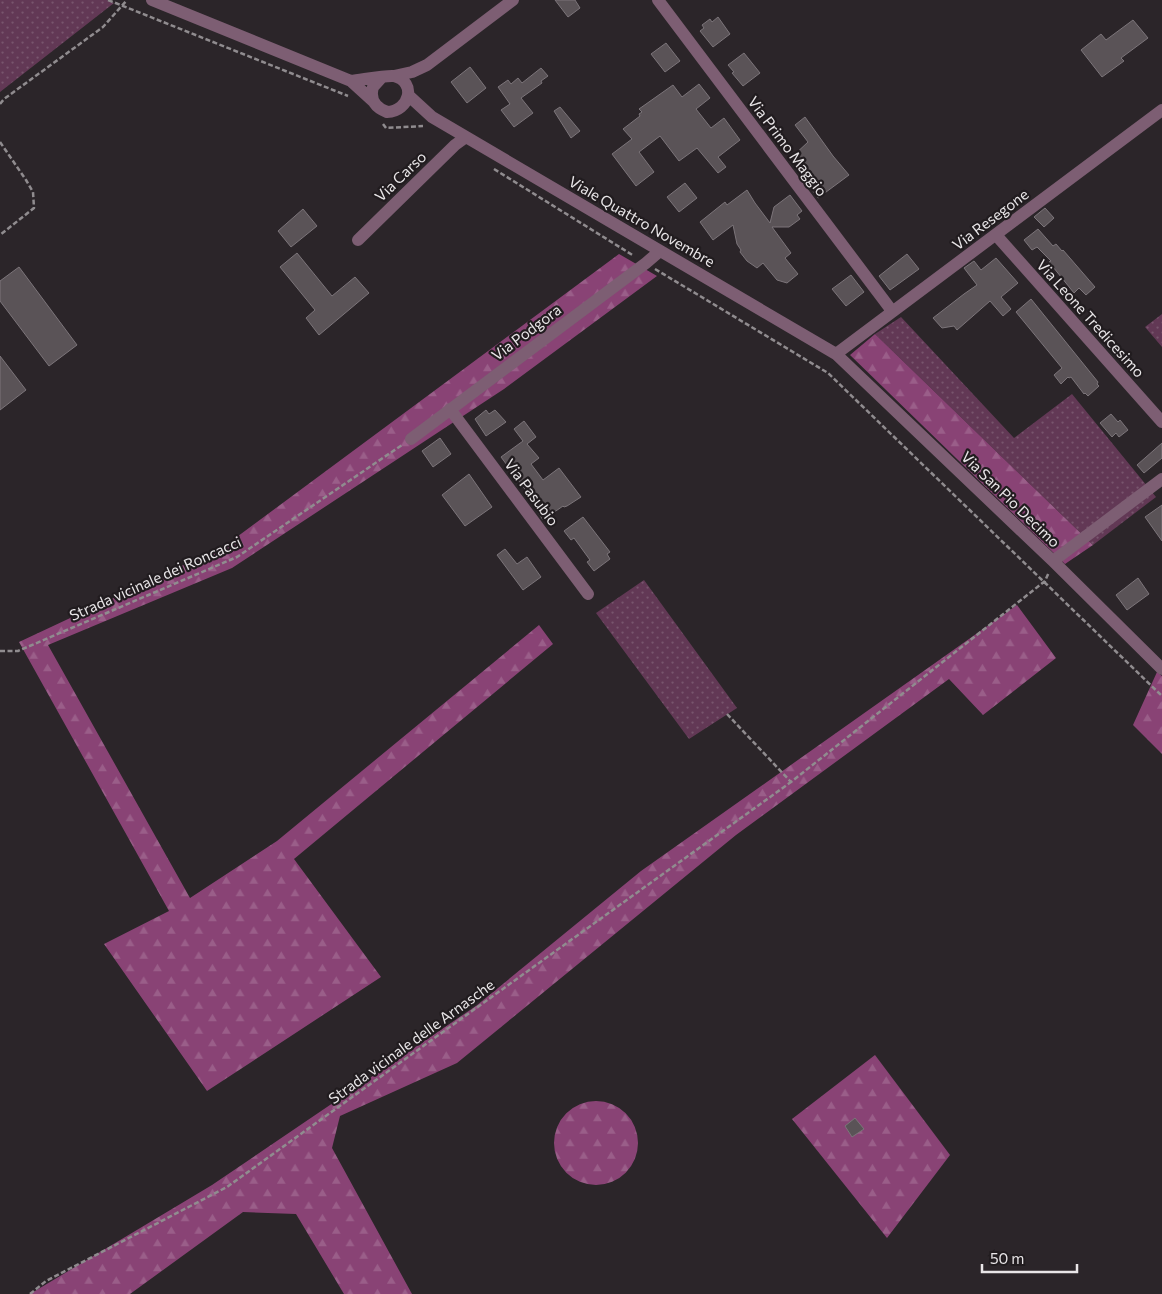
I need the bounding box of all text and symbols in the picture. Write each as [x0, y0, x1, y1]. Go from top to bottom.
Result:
street label: Via Primo Maggio [745, 93, 831, 199]
street label: Via Carso [371, 147, 429, 205]
street label: Viale Quattro Novembre [566, 172, 718, 270]
street label: Via Resegone [948, 185, 1032, 253]
street label: Via Leone Tredicesimo [1033, 255, 1149, 381]
street label: Via Podgora [488, 300, 564, 364]
street label: Via San Pio Decimo [958, 447, 1064, 551]
street label: Via Pasubio [501, 455, 563, 529]
street label: Strada vicinale dei Roncacci [66, 532, 244, 624]
street label: Strada vicinale delle Arnasche [325, 975, 497, 1107]
scale bar [982, 1242, 1077, 1274]
text: 50 m [990, 1249, 1024, 1267]

